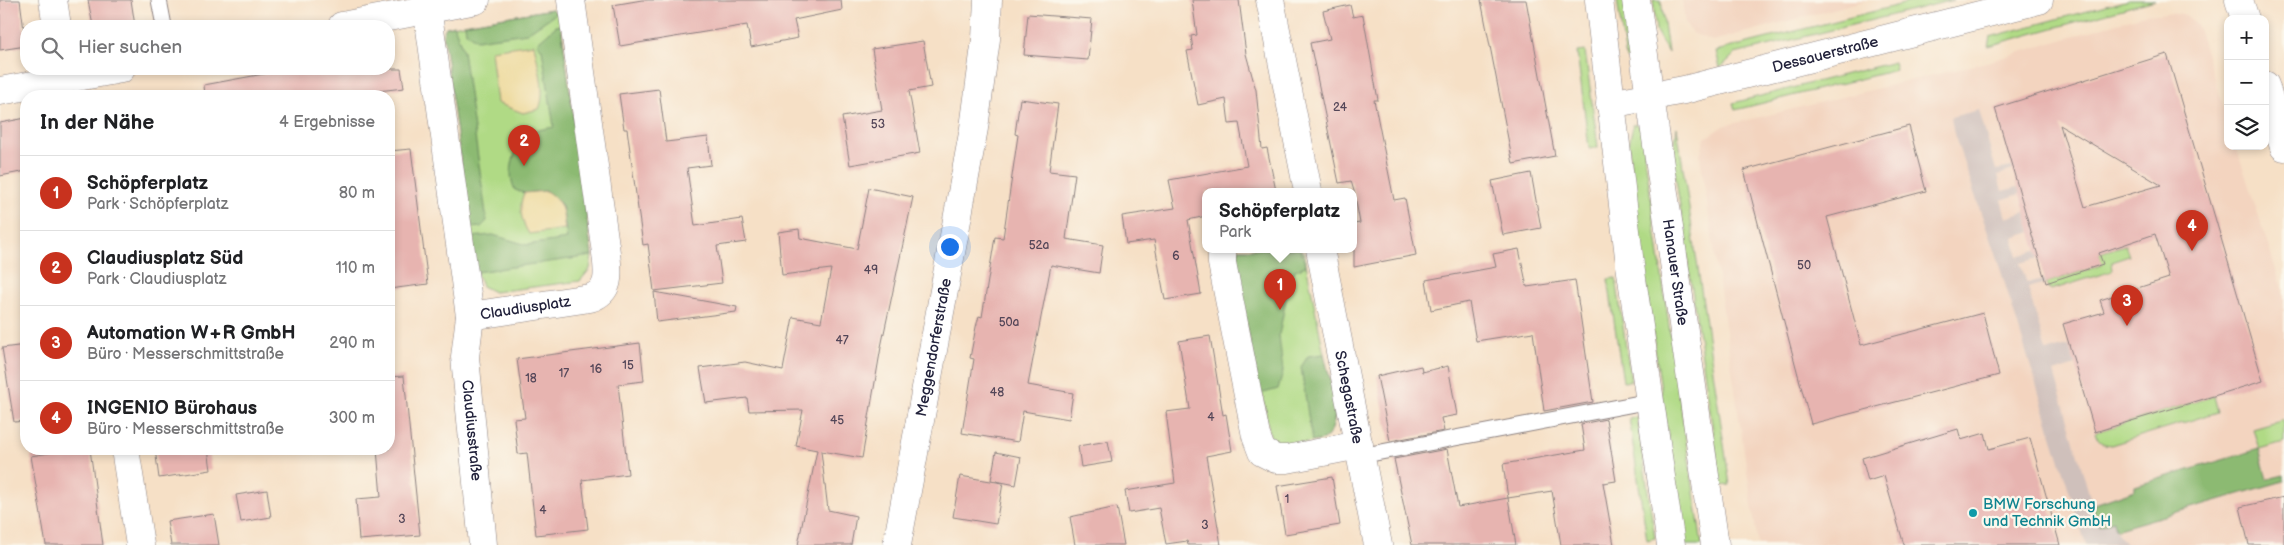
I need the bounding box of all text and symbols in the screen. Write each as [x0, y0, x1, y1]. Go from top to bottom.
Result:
map controls [2224, 15, 2269, 150]
button: + [2224, 15, 2269, 60]
search box [20, 20, 395, 75]
street label: Dessauerstraße [1770, 32, 1880, 77]
icon: search [38, 34, 66, 62]
text: Hier suchen [78, 36, 182, 59]
button: − [2224, 60, 2269, 105]
house number: 24 [1333, 100, 1348, 115]
button: layers [2224, 105, 2269, 150]
text: In der Nähe [40, 110, 154, 135]
text: 4 Ergebnisse [279, 113, 375, 132]
house number: 53 [871, 117, 885, 132]
pin: 2 [508, 125, 540, 166]
text: Schöpferplatz [87, 172, 208, 195]
text: 1 [53, 184, 59, 203]
text: 80 m [339, 184, 375, 203]
popup [1202, 188, 1357, 253]
text: Park · Schöpferplatz [87, 195, 228, 214]
text: Schöpferplatz [1219, 200, 1340, 223]
pin: 4 [2176, 210, 2208, 251]
street label: Hanauer Straße [1658, 218, 1692, 327]
text: Park [1219, 223, 1251, 242]
your location [937, 234, 963, 260]
house number: 52a [1029, 238, 1050, 253]
text: Claudiusplatz Süd [87, 247, 243, 270]
house number: 6 [1172, 249, 1180, 264]
house number: 50 [1797, 258, 1811, 273]
text: 2 [51, 259, 61, 278]
text: 110 m [336, 259, 375, 278]
house number: 49 [864, 263, 878, 278]
pin: 1 [1264, 269, 1296, 310]
text: Park · Claudiusplatz [87, 270, 226, 289]
street label: Meggendorferstraße [912, 277, 956, 418]
pin: 3 [2111, 285, 2143, 326]
street label: Claudiusplatz [479, 292, 573, 324]
house number: 50a [999, 315, 1020, 330]
text: Automation W+R GmbH [87, 322, 295, 345]
house number: 47 [835, 333, 849, 348]
text: 3 [51, 334, 61, 353]
text: 290 m [329, 334, 375, 353]
text: Büro · Messerschmittstraße [87, 345, 284, 364]
street label: Schegastraße [1330, 349, 1367, 446]
house number: 15 [622, 358, 634, 373]
house number: 16 [590, 362, 602, 377]
house number: 17 [559, 366, 569, 381]
house number: 18 [525, 371, 537, 386]
street label: Claudiusstraße [457, 379, 486, 482]
house number: 48 [990, 385, 1004, 400]
text: INGENIO Bürohaus [87, 397, 257, 420]
text: 4 [51, 409, 61, 428]
text: 300 m [329, 409, 375, 428]
house number: 4 [1207, 410, 1215, 425]
house number: 45 [830, 413, 844, 428]
text: Büro · Messerschmittstraße [87, 420, 284, 439]
house number: 1 [1285, 492, 1289, 507]
place label: BMW Forschung und Technik GmbH [1983, 495, 2111, 531]
house number: 4 [539, 503, 547, 518]
marker: BMW Forschung und Technik GmbH [1967, 507, 1979, 519]
house number: 3 [398, 512, 406, 527]
house number: 3 [1201, 518, 1209, 533]

